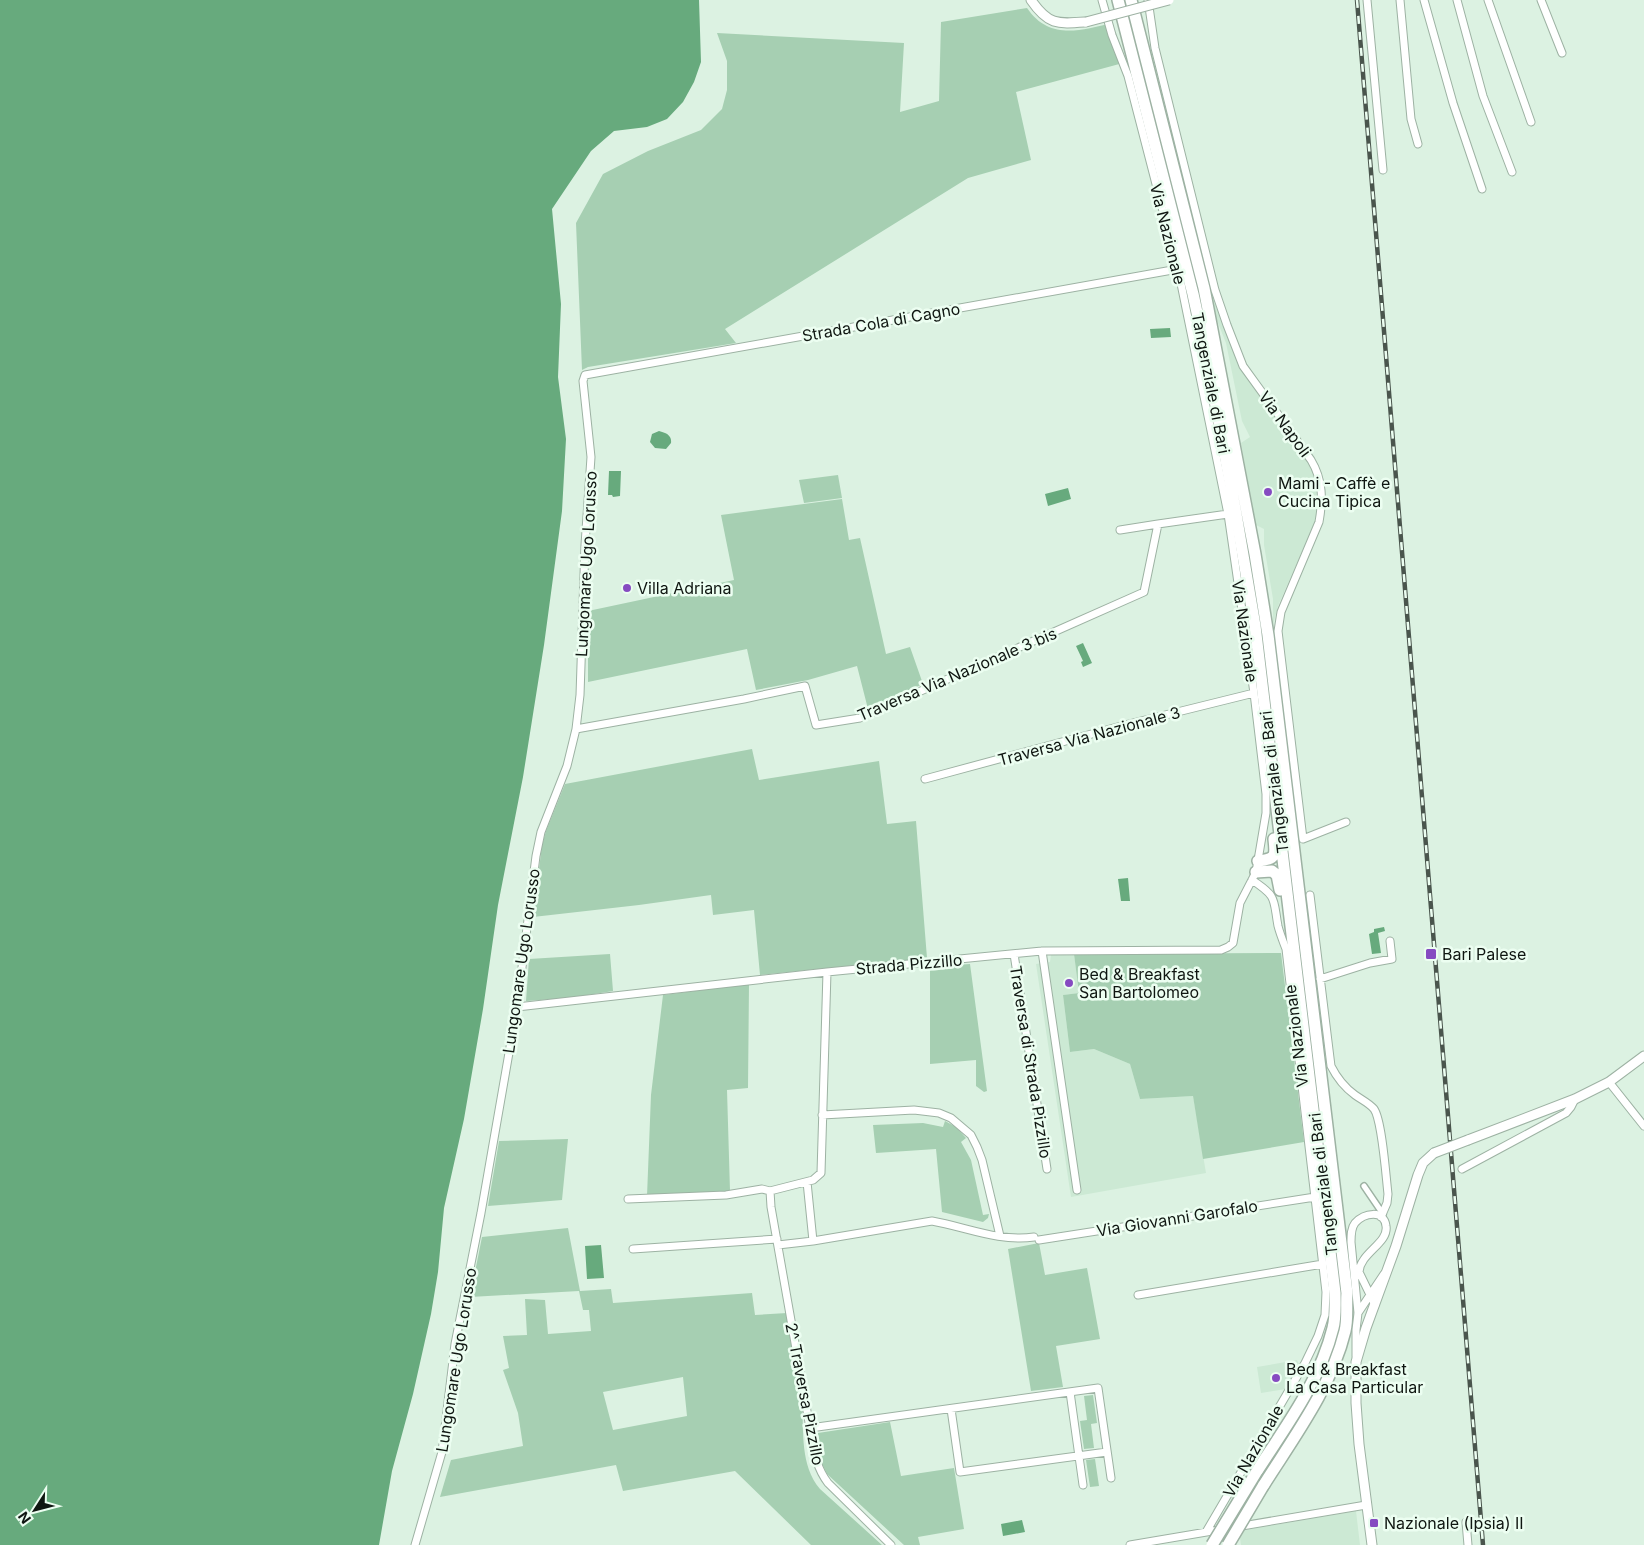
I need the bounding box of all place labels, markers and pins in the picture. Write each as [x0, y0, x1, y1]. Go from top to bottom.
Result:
place label: Mami - Caffè e Cucina Tipica [1278, 473, 1390, 511]
marker: Mami - Caffè e Cucina Tipica [1262, 486, 1274, 498]
place label: Villa Adriana [637, 578, 732, 598]
marker: Villa Adriana [621, 582, 633, 594]
place label: Bari Palese [1442, 944, 1526, 964]
marker: Bari Palese [1424, 947, 1438, 961]
place label: Bed & Breakfast San Bartolomeo [1079, 964, 1200, 1002]
marker: Bed & Breakfast San Bartolomeo [1063, 977, 1075, 989]
place label: Bed & Breakfast La Casa Particular [1286, 1359, 1423, 1397]
marker: Bed & Breakfast La Casa Particular [1270, 1372, 1282, 1384]
place label: Nazionale (Ipsia) II [1384, 1513, 1524, 1533]
marker: Nazionale (Ipsia) II [1368, 1517, 1380, 1529]

